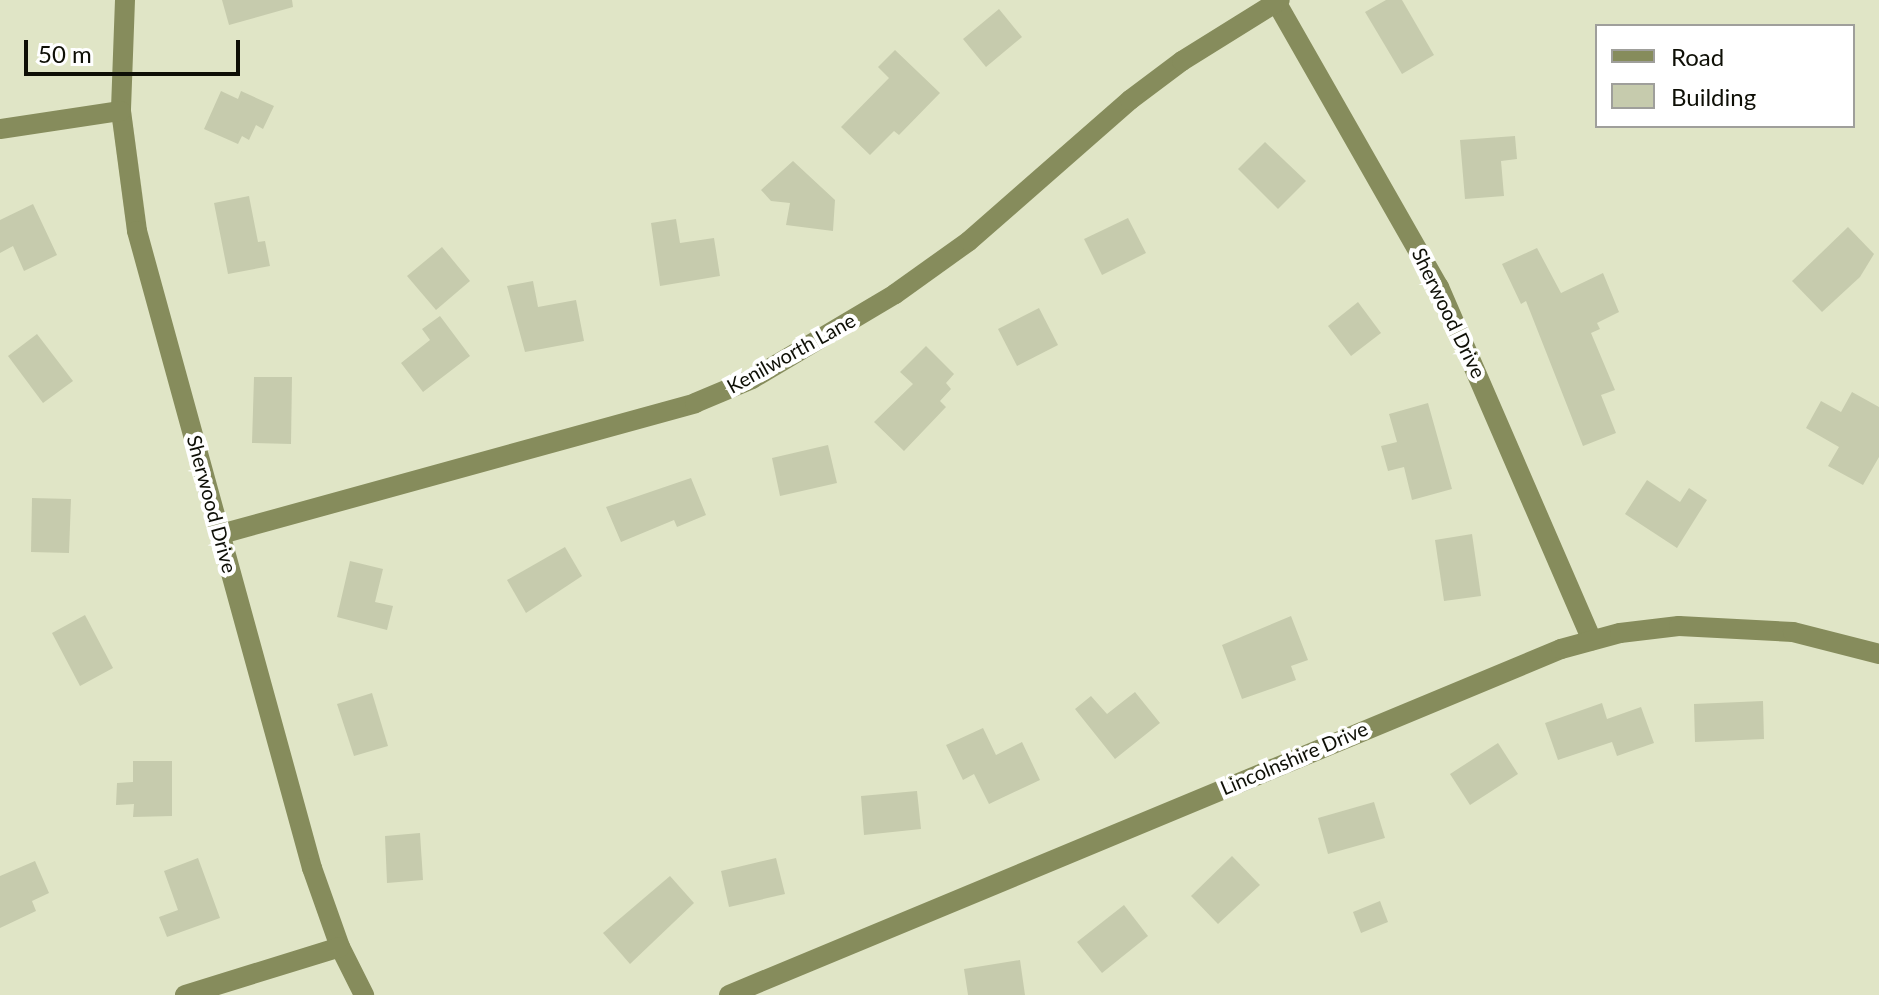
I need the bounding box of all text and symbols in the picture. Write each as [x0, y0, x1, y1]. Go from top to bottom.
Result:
scale bar [28, 24, 244, 74]
legend [1595, 24, 1855, 128]
text: 50 m [38, 39, 92, 68]
text: Road [1671, 42, 1724, 71]
text: Building [1671, 82, 1756, 111]
street label: Sherwood Drive [1407, 244, 1491, 382]
street label: Kenilworth Lane [723, 308, 859, 398]
street label: Sherwood Drive [182, 432, 242, 576]
street label: Lincolnshire Drive [1217, 716, 1371, 800]

